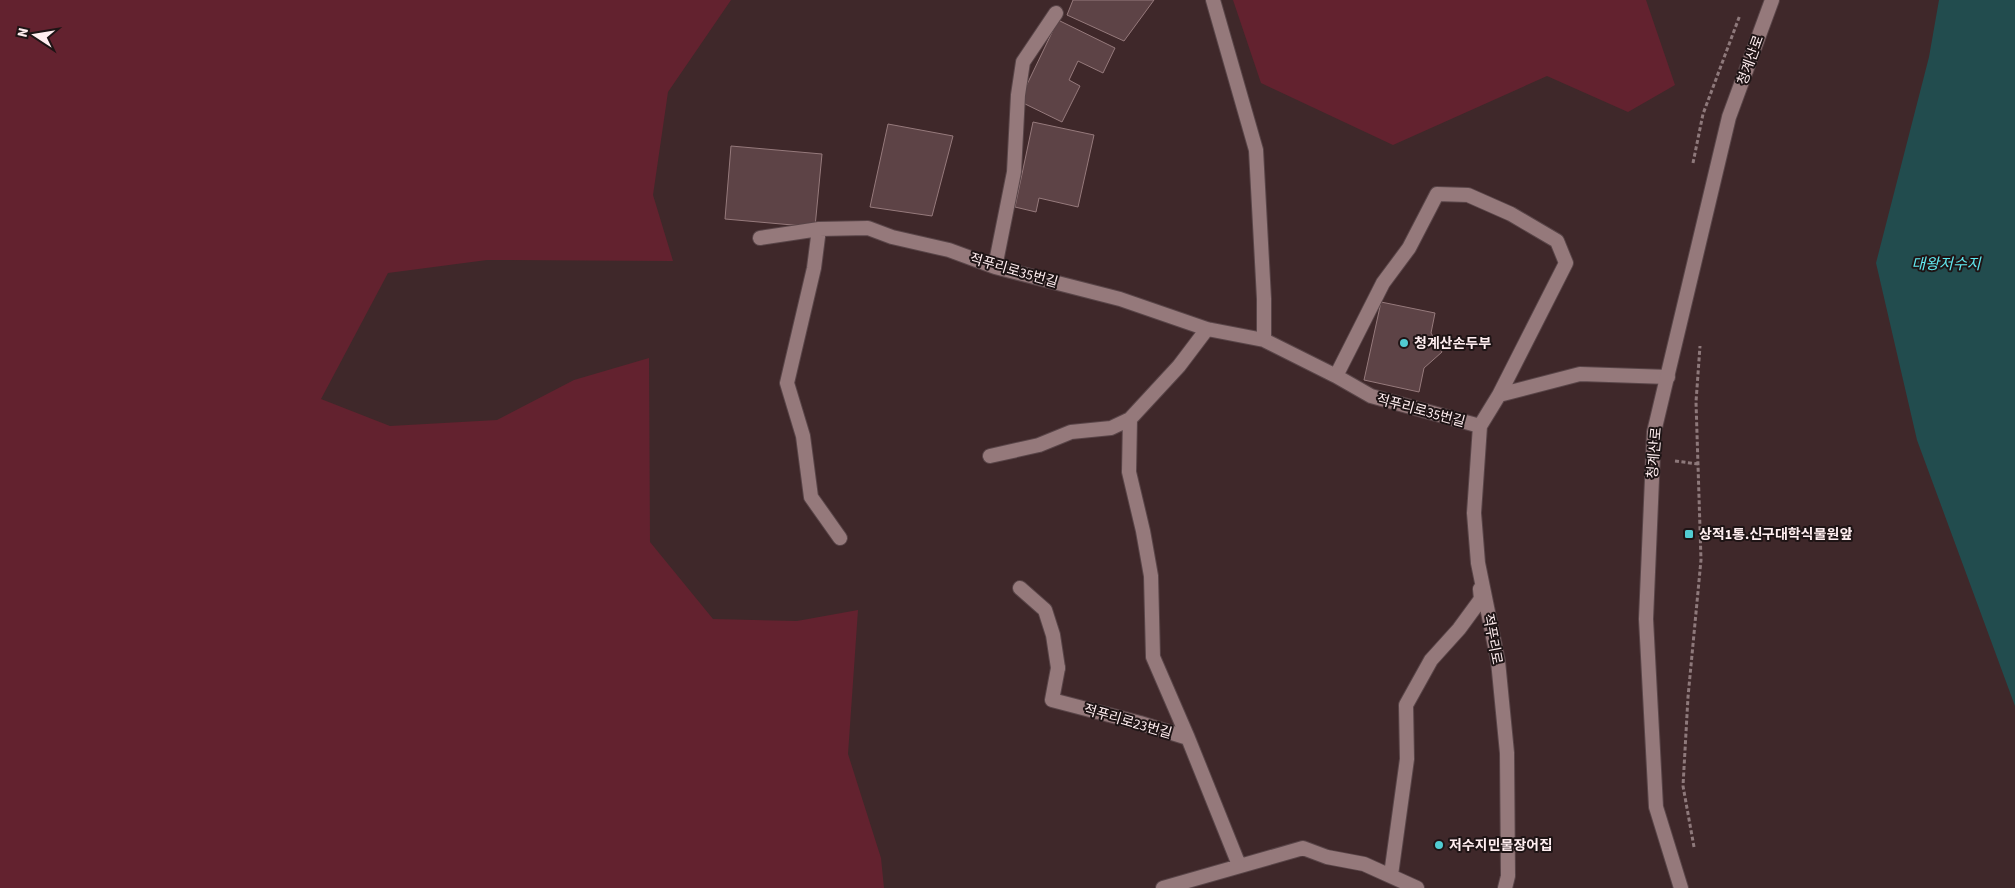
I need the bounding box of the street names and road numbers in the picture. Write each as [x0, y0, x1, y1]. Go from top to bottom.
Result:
street label: 청계산로 [1733, 33, 1769, 88]
street label: 적푸리로35번길 [967, 249, 1060, 293]
street label: 적푸리로35번길 [1374, 390, 1467, 432]
street label: 청계산로 [1643, 426, 1667, 480]
street label: 적푸리로 [1477, 612, 1507, 666]
street label: 적푸리로23번길 [1081, 700, 1174, 744]

